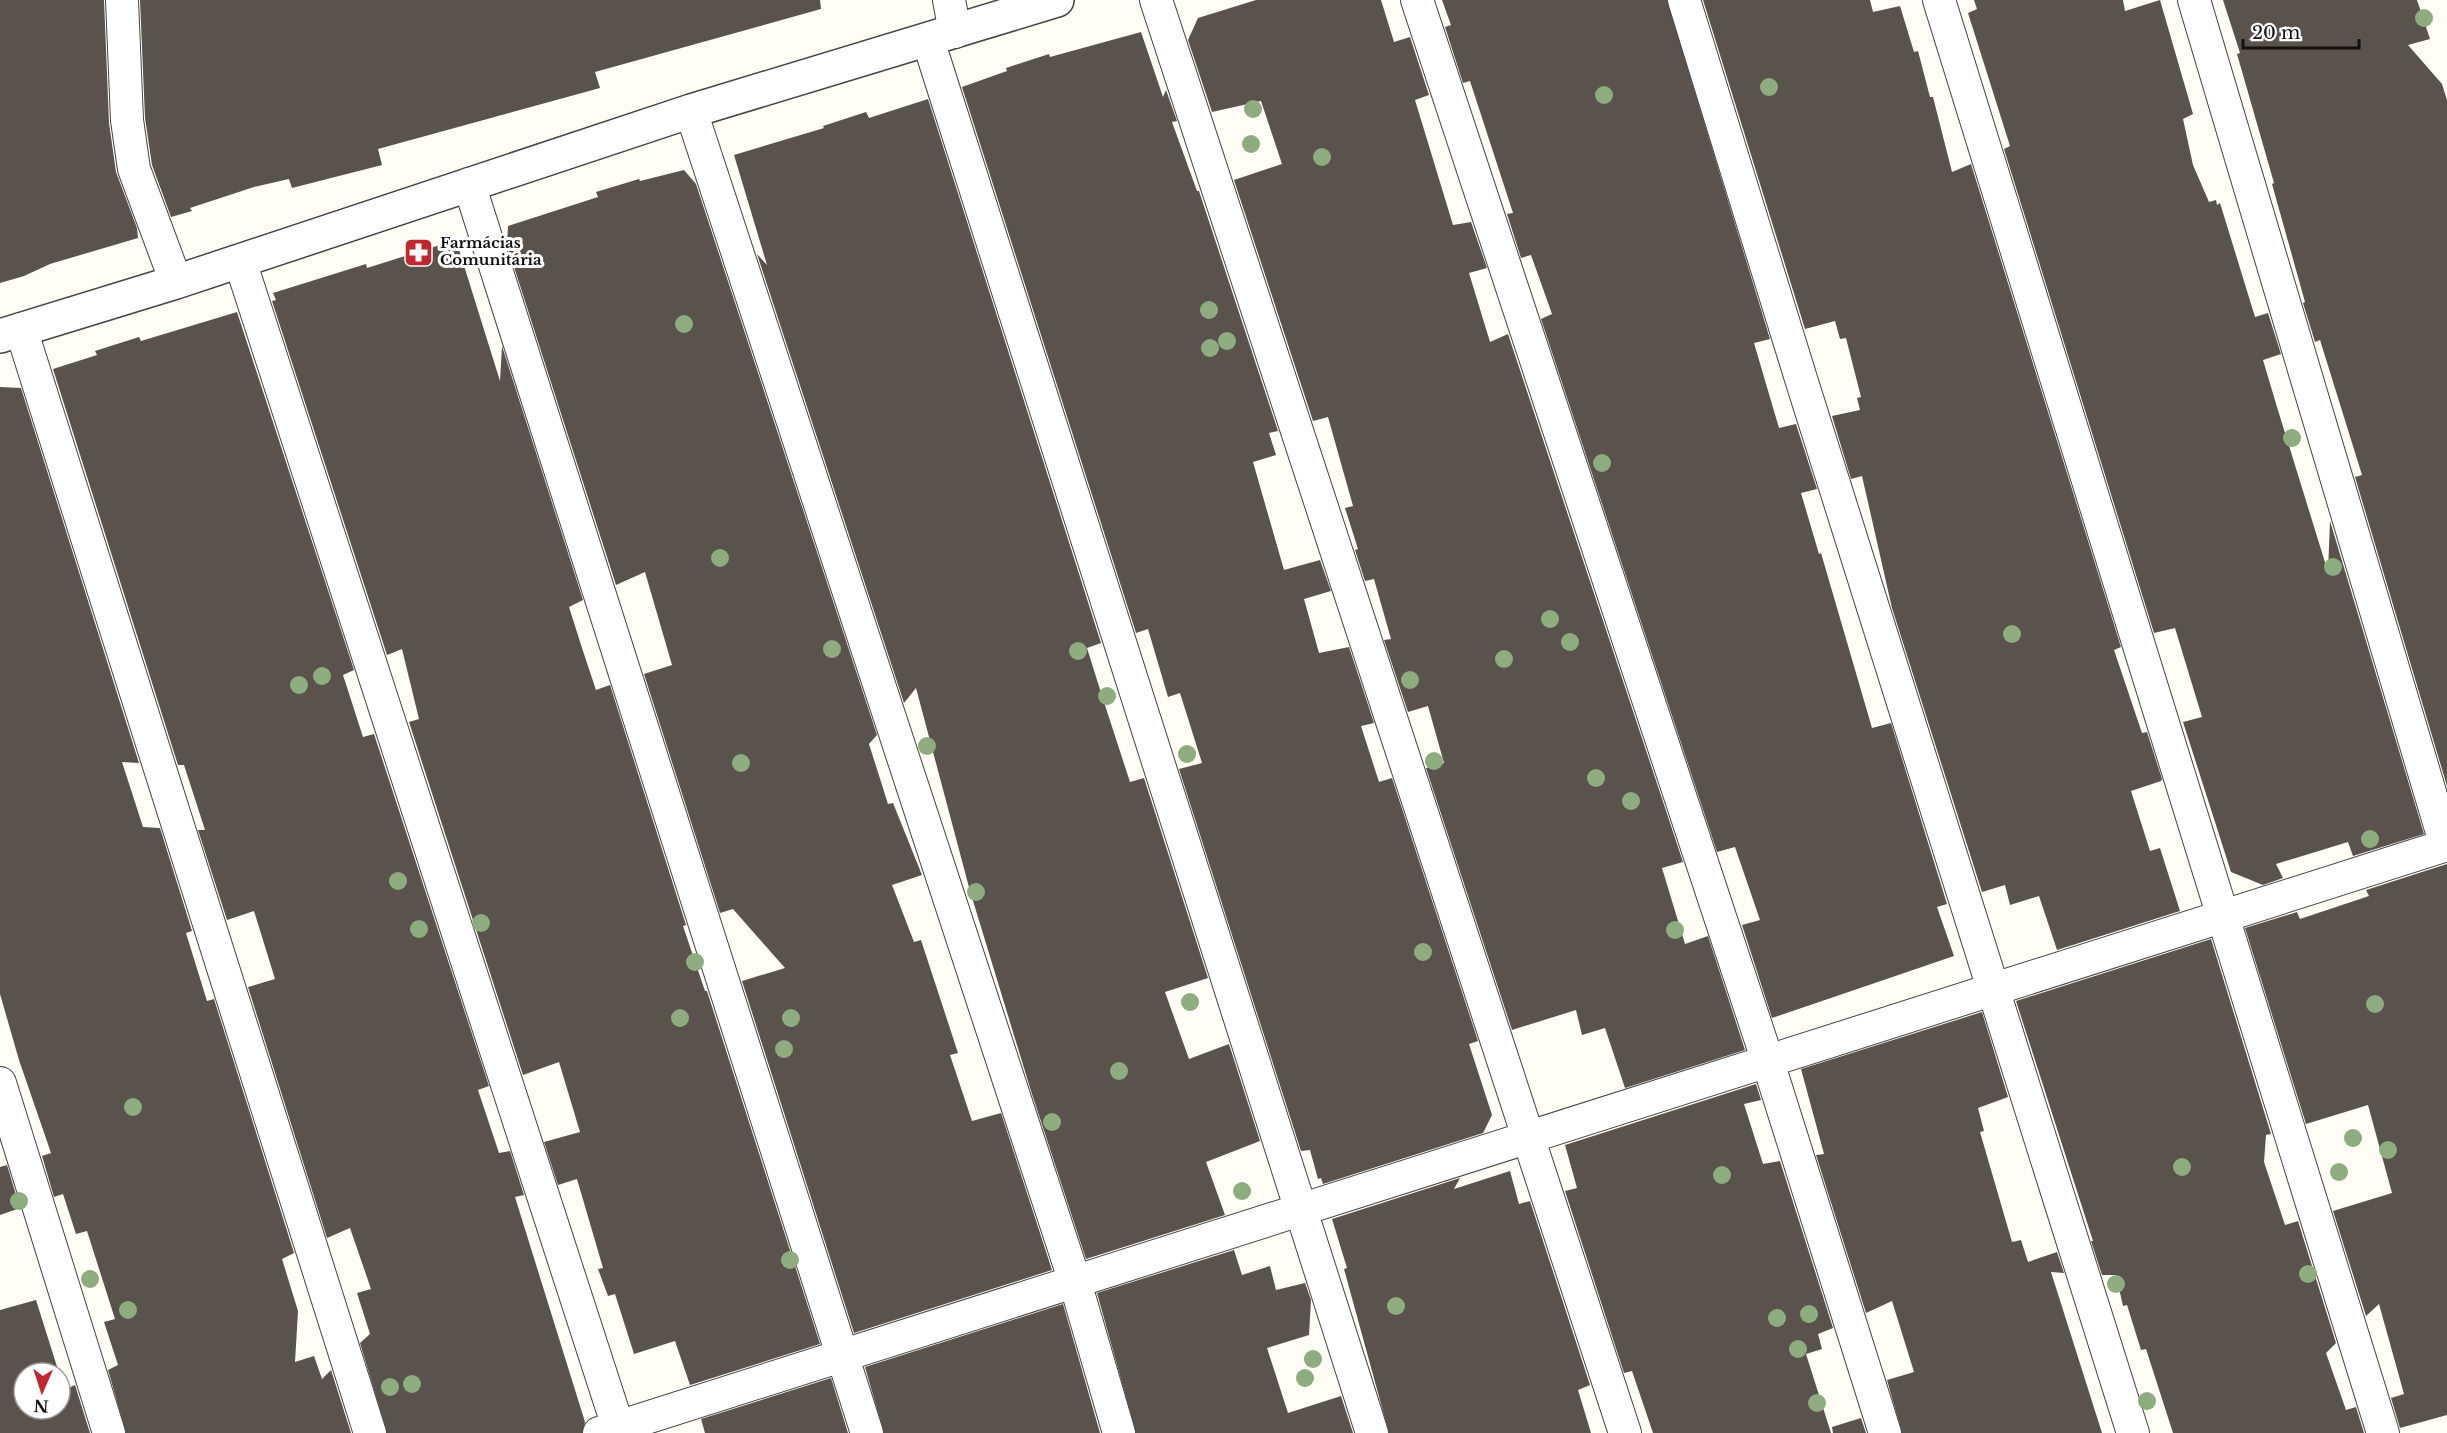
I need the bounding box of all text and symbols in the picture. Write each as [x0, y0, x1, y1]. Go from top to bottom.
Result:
scale bar [2243, 12, 2358, 50]
text: 20 m [2252, 22, 2300, 44]
place label: Farmácias Comunitária [440, 233, 542, 269]
pharmacy icon: Farmácias Comunitária [403, 236, 435, 268]
north arrow [12, 1361, 72, 1421]
text: N [33, 1396, 49, 1416]

